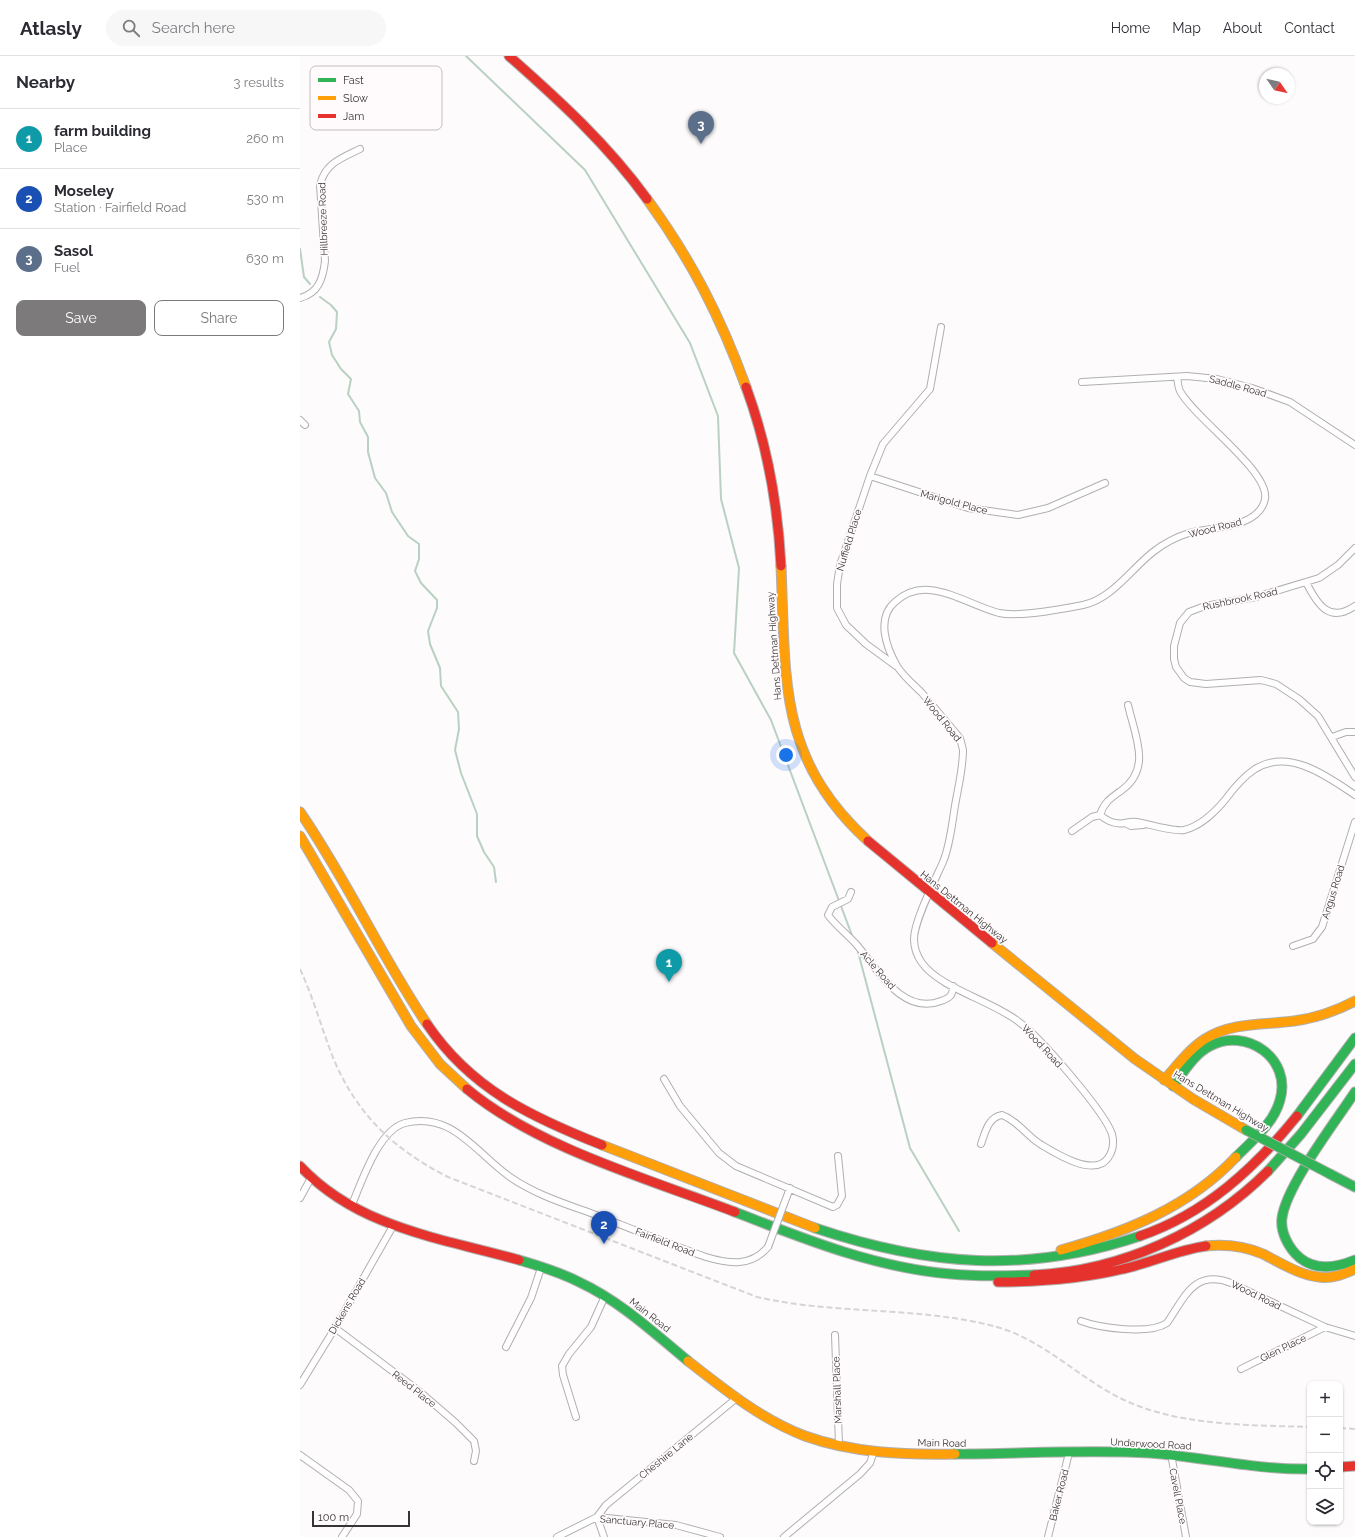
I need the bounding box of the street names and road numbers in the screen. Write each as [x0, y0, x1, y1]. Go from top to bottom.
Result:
street label: Hillbreeze Road [316, 182, 330, 256]
street label: Saddle Road [1208, 373, 1268, 399]
street label: Marigold Place [919, 488, 989, 516]
street label: Nuffield Place [834, 508, 864, 572]
street label: Wood Road [1187, 516, 1243, 540]
street label: Rushbrook Road [1202, 586, 1278, 612]
street label: Hans Dettman Highway [765, 591, 783, 701]
street label: Wood Road [921, 694, 963, 744]
street label: Angus Road [1320, 864, 1346, 920]
street label: Hans Dettman Highway [918, 868, 1010, 946]
street label: Acle Road [858, 949, 898, 991]
street label: Wood Road [1019, 1022, 1065, 1070]
street label: Hans Dettman Highway [1172, 1068, 1271, 1134]
street label: Fairfield Road [634, 1226, 696, 1258]
street label: Dickens Road [327, 1276, 367, 1336]
street label: Wood Road [1229, 1278, 1283, 1312]
street label: Main Road [627, 1296, 673, 1334]
street label: Glen Place [1258, 1332, 1308, 1364]
street label: Marshall Place [830, 1356, 844, 1424]
street label: Reed Place [390, 1368, 438, 1410]
street label: Cheshire Lane [637, 1431, 695, 1481]
street label: Underwood Road [1110, 1436, 1192, 1452]
street label: Main Road [918, 1437, 966, 1449]
street label: Cavell Place [1167, 1467, 1189, 1525]
street label: Baker Road [1047, 1468, 1071, 1522]
street label: Sanctuary Place [599, 1513, 675, 1531]

